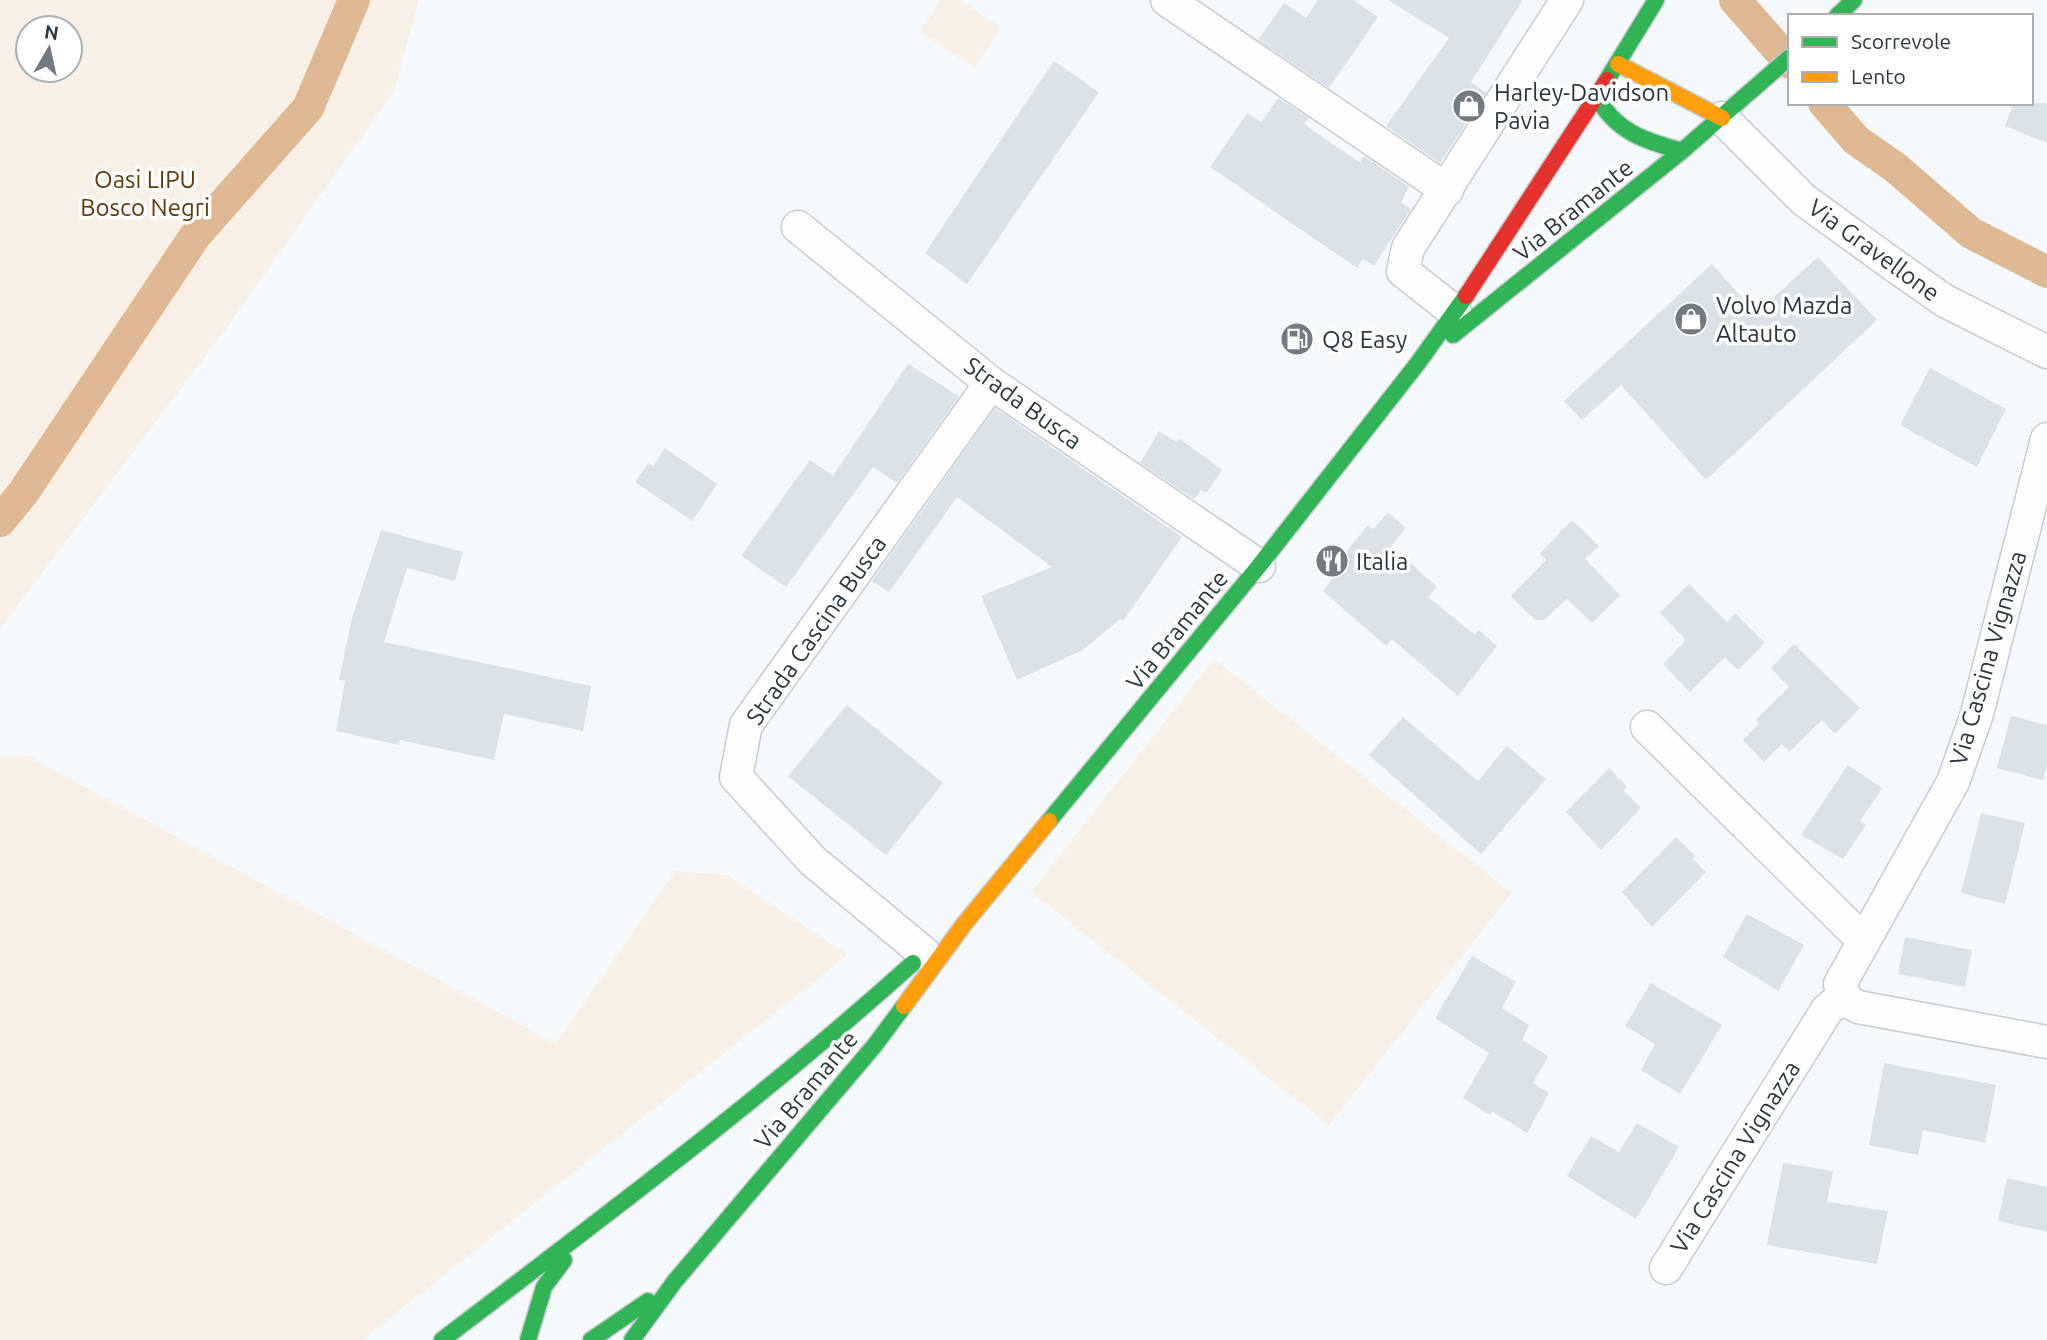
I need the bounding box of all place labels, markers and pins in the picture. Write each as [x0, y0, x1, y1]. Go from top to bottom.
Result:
place label: Harley-Davidson Pavia [1494, 79, 1669, 134]
shop icon: Harley-Davidson Pavia [1450, 87, 1488, 125]
place label: Volvo Mazda Altauto [1716, 292, 1852, 347]
shop icon: Volvo Mazda Altauto [1672, 300, 1710, 338]
fuel station icon: Q8 Easy [1278, 320, 1316, 358]
place label: Q8 Easy [1322, 326, 1408, 353]
restaurant icon: Italia [1313, 542, 1351, 580]
place label: Italia [1356, 548, 1408, 575]

